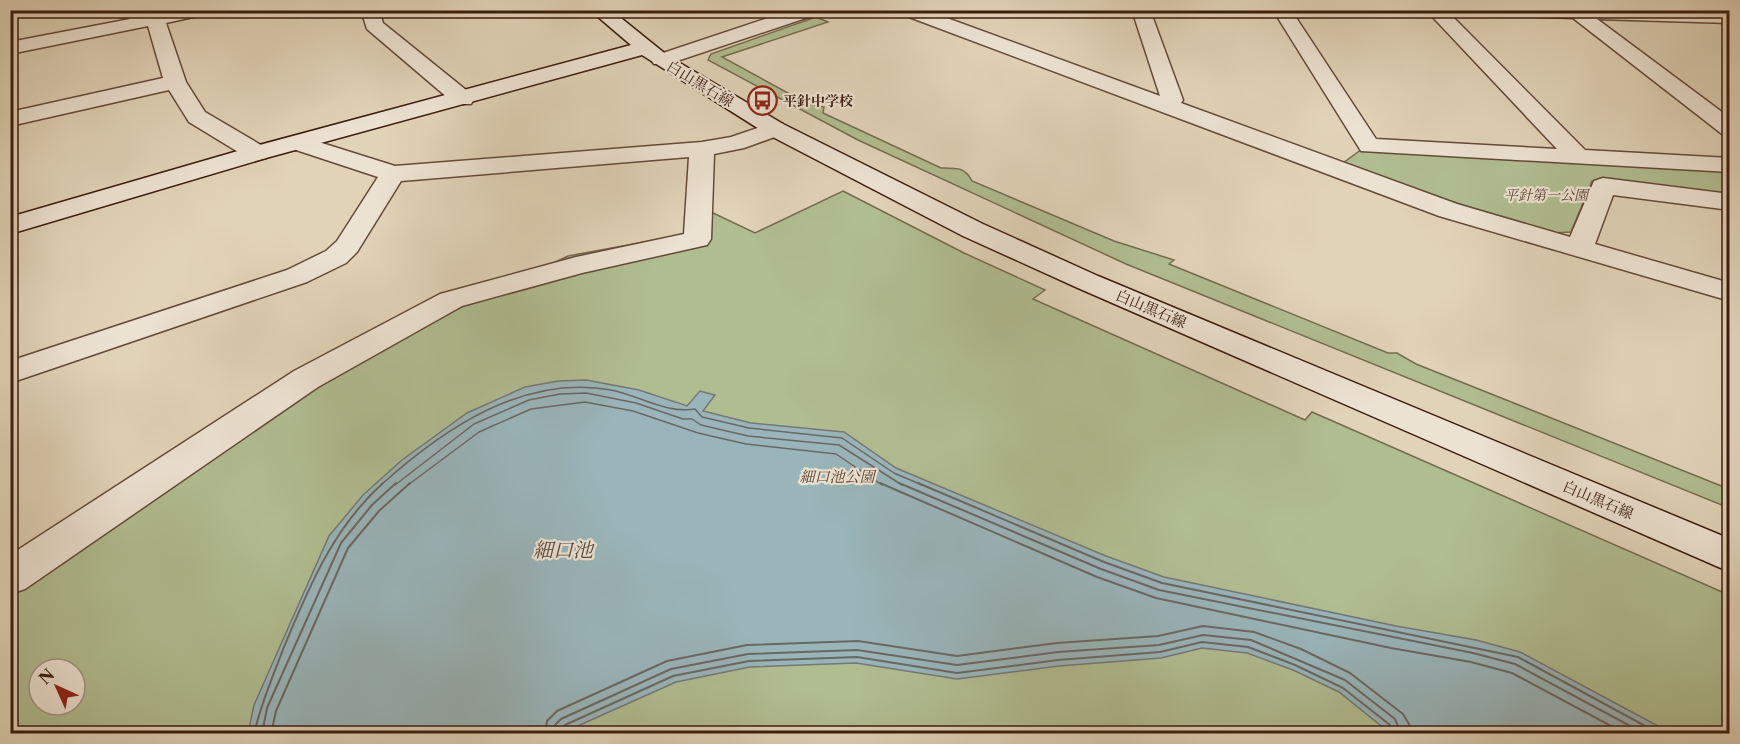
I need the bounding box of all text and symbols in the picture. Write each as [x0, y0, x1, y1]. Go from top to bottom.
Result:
street label: 白山黒石線 [663, 56, 737, 111]
bus stop icon: 平針中学校 [746, 85, 778, 117]
place label: 平針中学校 [783, 92, 853, 110]
park label: 平針第一公園 [1504, 186, 1590, 204]
street label: 白山黒石線 [1113, 285, 1189, 332]
park label: 細口池公園 [799, 467, 877, 486]
street label: 白山黒石線 [1560, 476, 1636, 523]
water label: 細口池 [533, 538, 595, 562]
north arrow [27, 657, 87, 717]
text: N [34, 664, 58, 688]

